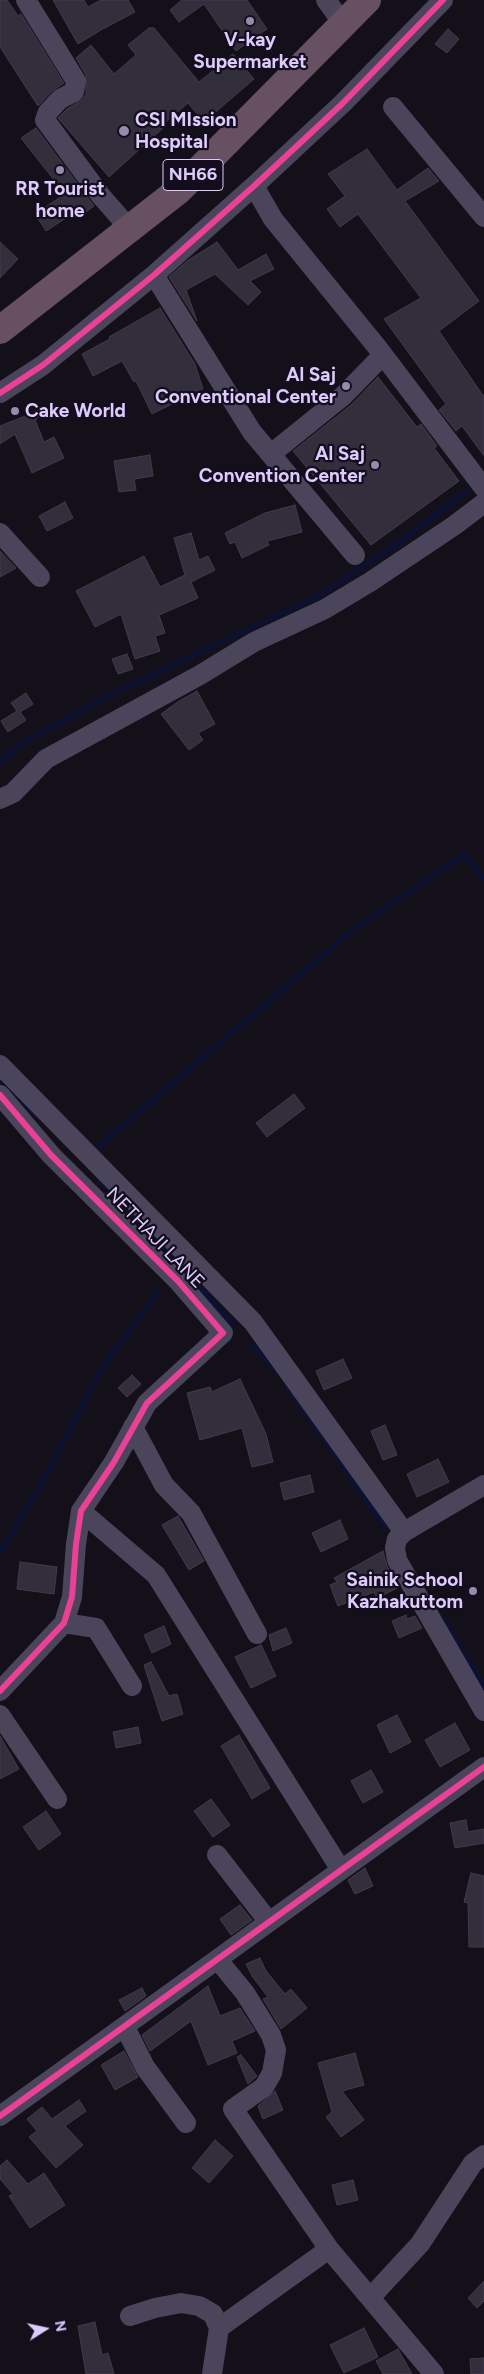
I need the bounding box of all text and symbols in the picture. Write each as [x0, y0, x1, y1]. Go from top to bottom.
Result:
marker: V-kay Supermarket [244, 15, 256, 27]
place label: V-kay Supermarket [193, 29, 307, 73]
place label: CSI MIssion Hospital [135, 109, 237, 153]
marker: CSI MIssion Hospital [117, 124, 131, 138]
road number: NH66 [163, 160, 223, 190]
marker: RR Tourist home [54, 164, 66, 176]
place label: RR Tourist home [15, 178, 105, 222]
place label: Al Saj Conventional Center [155, 364, 336, 408]
marker: Al Saj Conventional Center [340, 380, 352, 392]
place label: Cake World [25, 400, 126, 422]
marker: Cake World [9, 405, 21, 417]
place label: Al Saj Convention Center [199, 443, 365, 487]
marker: Al Saj Convention Center [369, 459, 381, 471]
street label: NETHAJI LANE [101, 1183, 209, 1293]
place label: Sainik School Kazhakuttom [346, 1569, 463, 1613]
marker: Sainik School Kazhakuttom [467, 1585, 479, 1597]
north arrow [20, 2304, 70, 2354]
text: N [51, 2319, 70, 2333]

